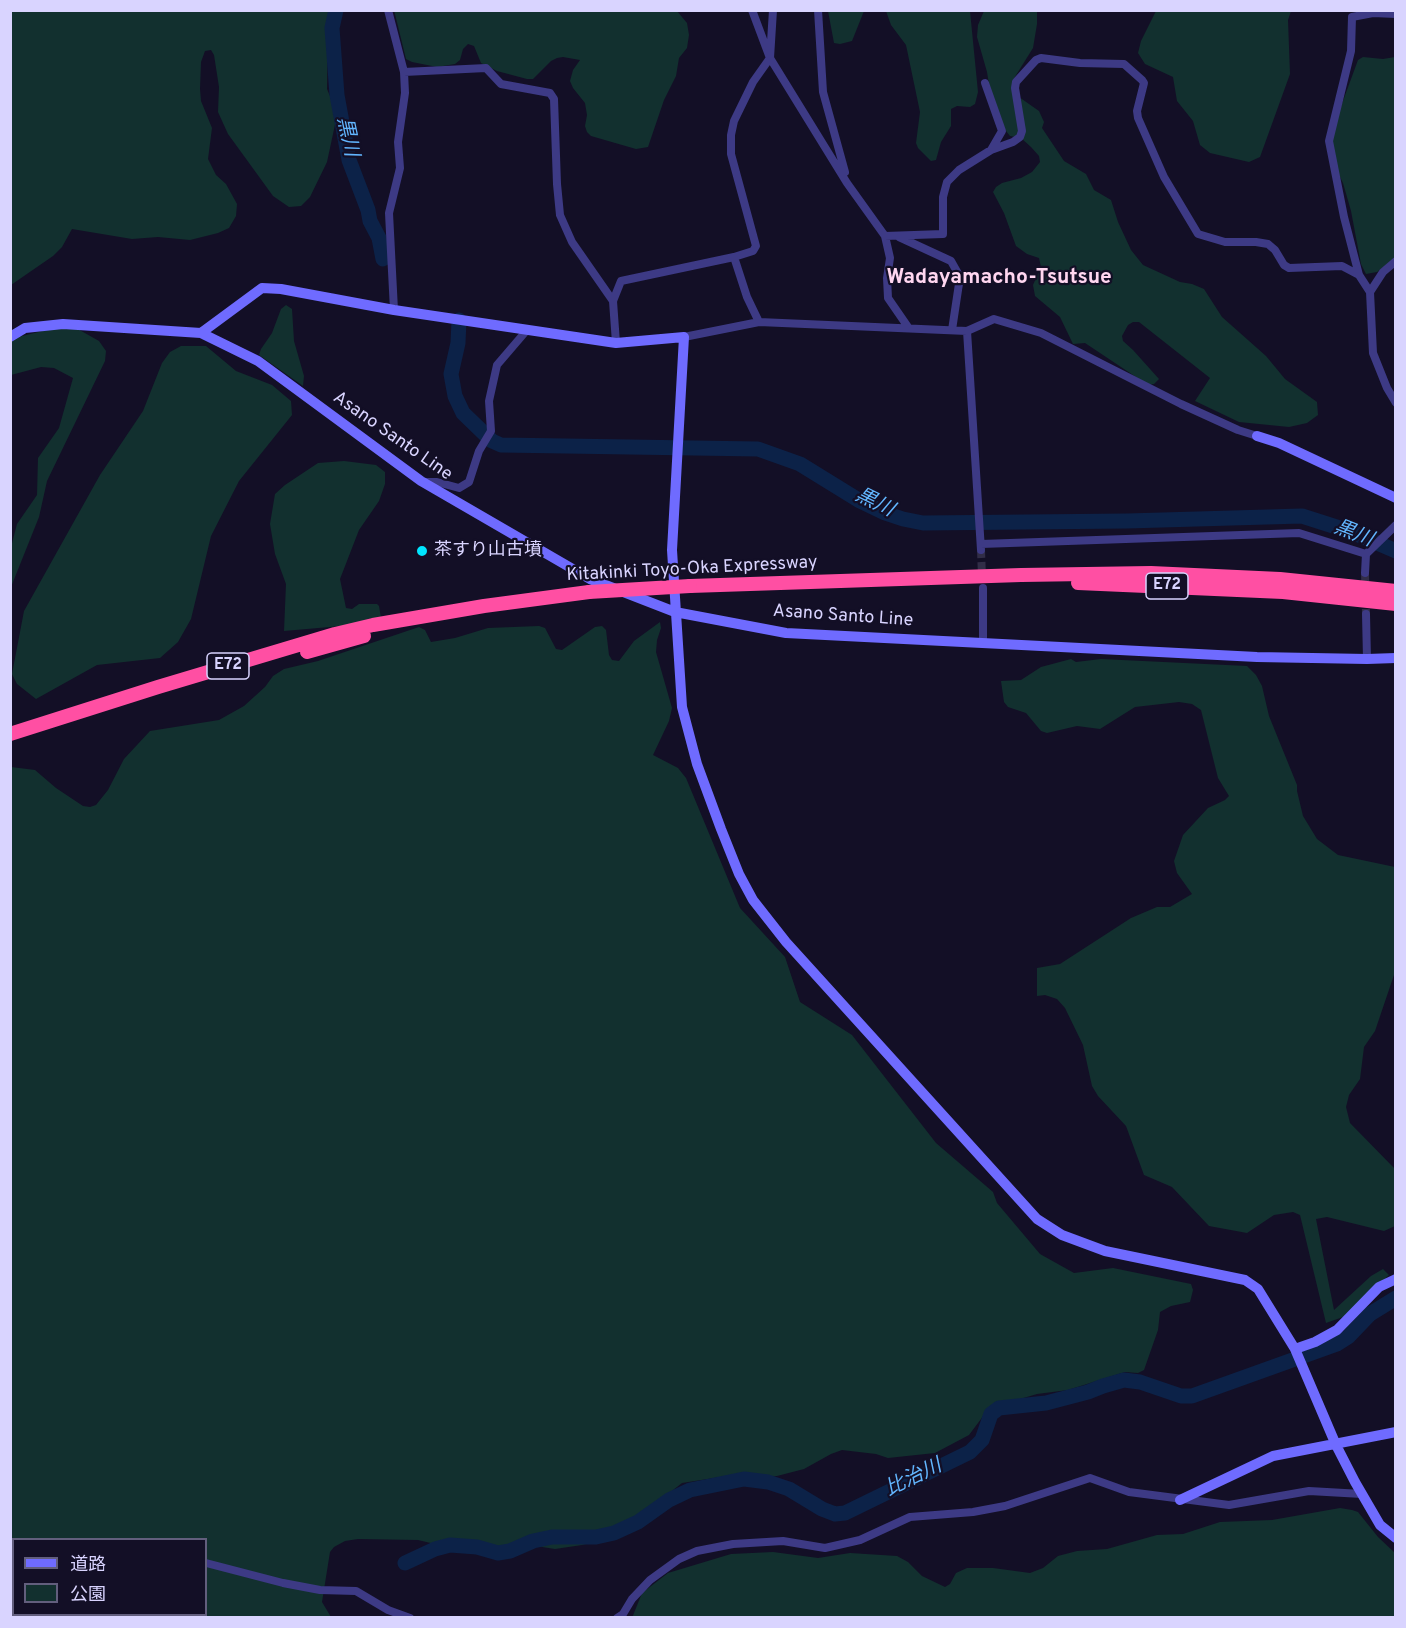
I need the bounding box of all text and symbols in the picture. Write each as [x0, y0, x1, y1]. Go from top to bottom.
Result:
water label: 黒川 [330, 115, 362, 159]
district label: Wadayamacho-Tsutsue [886, 266, 1112, 292]
street label: Asano Santo Line [328, 388, 456, 486]
water label: 黒川 [851, 484, 897, 524]
water label: 黒川 [1330, 517, 1376, 553]
place label: 茶すり山古墳 [434, 540, 542, 562]
marker: 茶すり山古墳 [415, 544, 429, 558]
street label: Kitakinki Toyo-Oka Expressway [566, 553, 818, 587]
road number: E72 [1146, 573, 1188, 599]
street label: Asano Santo Line [772, 601, 914, 633]
road number: E72 [207, 653, 249, 679]
water label: 比治川 [882, 1455, 946, 1503]
legend [12, 1538, 207, 1616]
text: 道路 [70, 1554, 106, 1577]
text: 公園 [70, 1584, 106, 1607]

